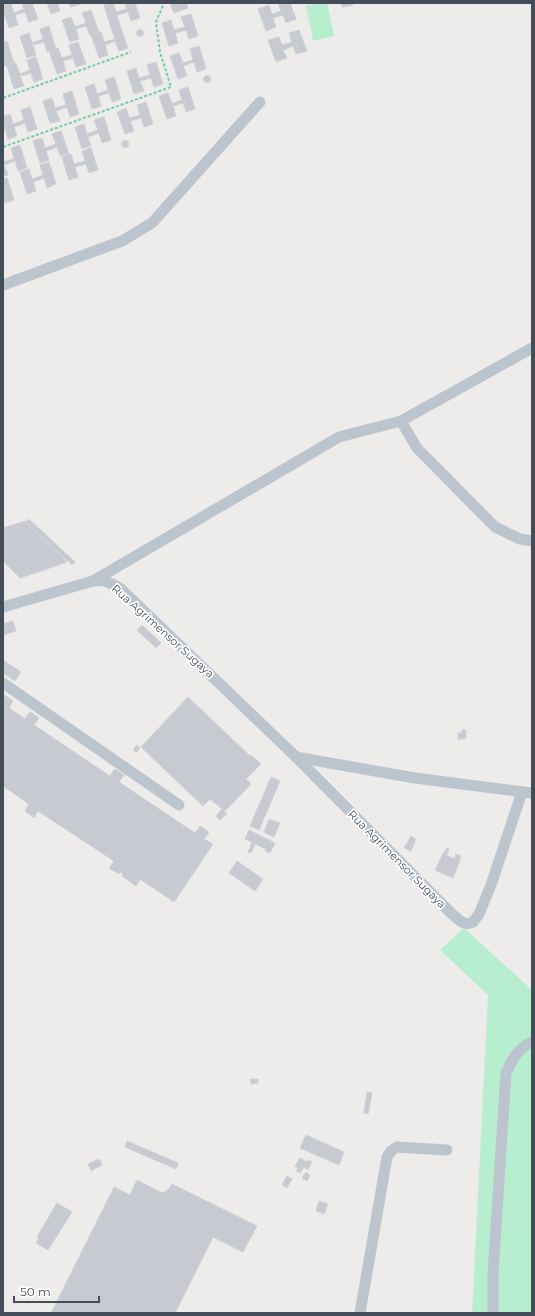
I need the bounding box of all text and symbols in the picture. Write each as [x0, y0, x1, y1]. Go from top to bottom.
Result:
street label: Rua Agrimensor Sugaya [109, 581, 217, 681]
street label: Rua Agrimensor Sugaya [345, 807, 449, 911]
scale bar [14, 1278, 99, 1304]
text: 50 m [20, 1284, 51, 1299]

